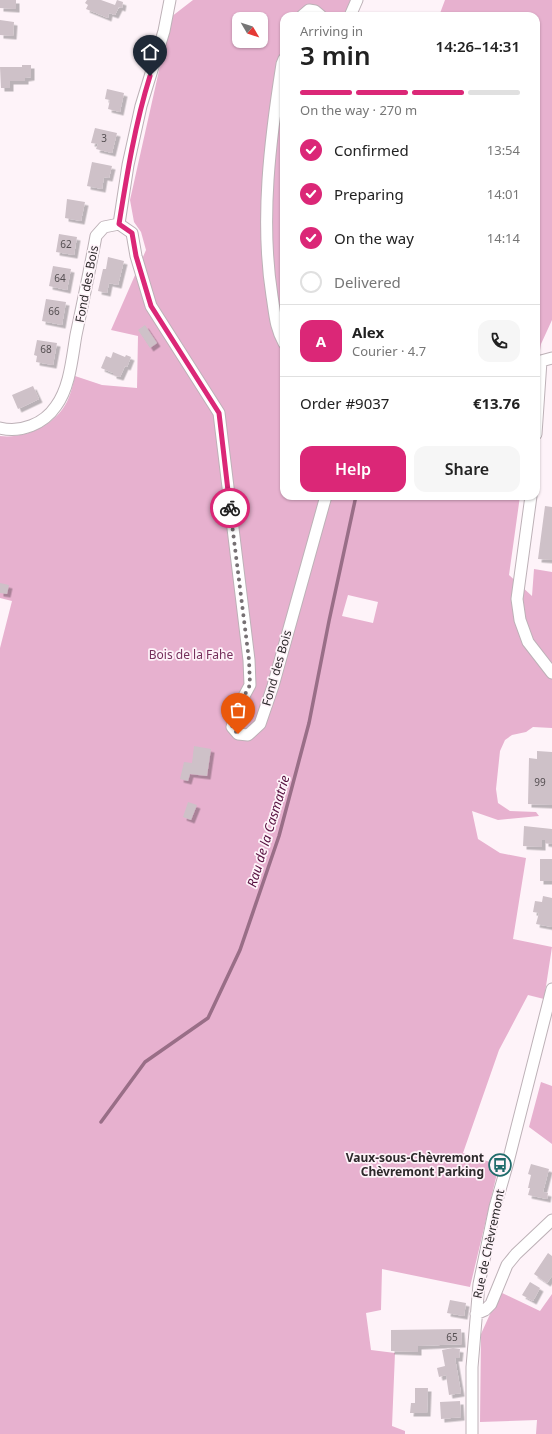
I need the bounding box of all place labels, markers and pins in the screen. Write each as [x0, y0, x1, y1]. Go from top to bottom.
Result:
pin [133, 35, 167, 76]
pin [221, 693, 255, 734]
place label: Vaux-sous-Chèvremont Chèvremont Parking [346, 1149, 484, 1180]
bus stop icon: Vaux-sous-Chèvremont Chèvremont Parking [487, 1152, 513, 1178]

